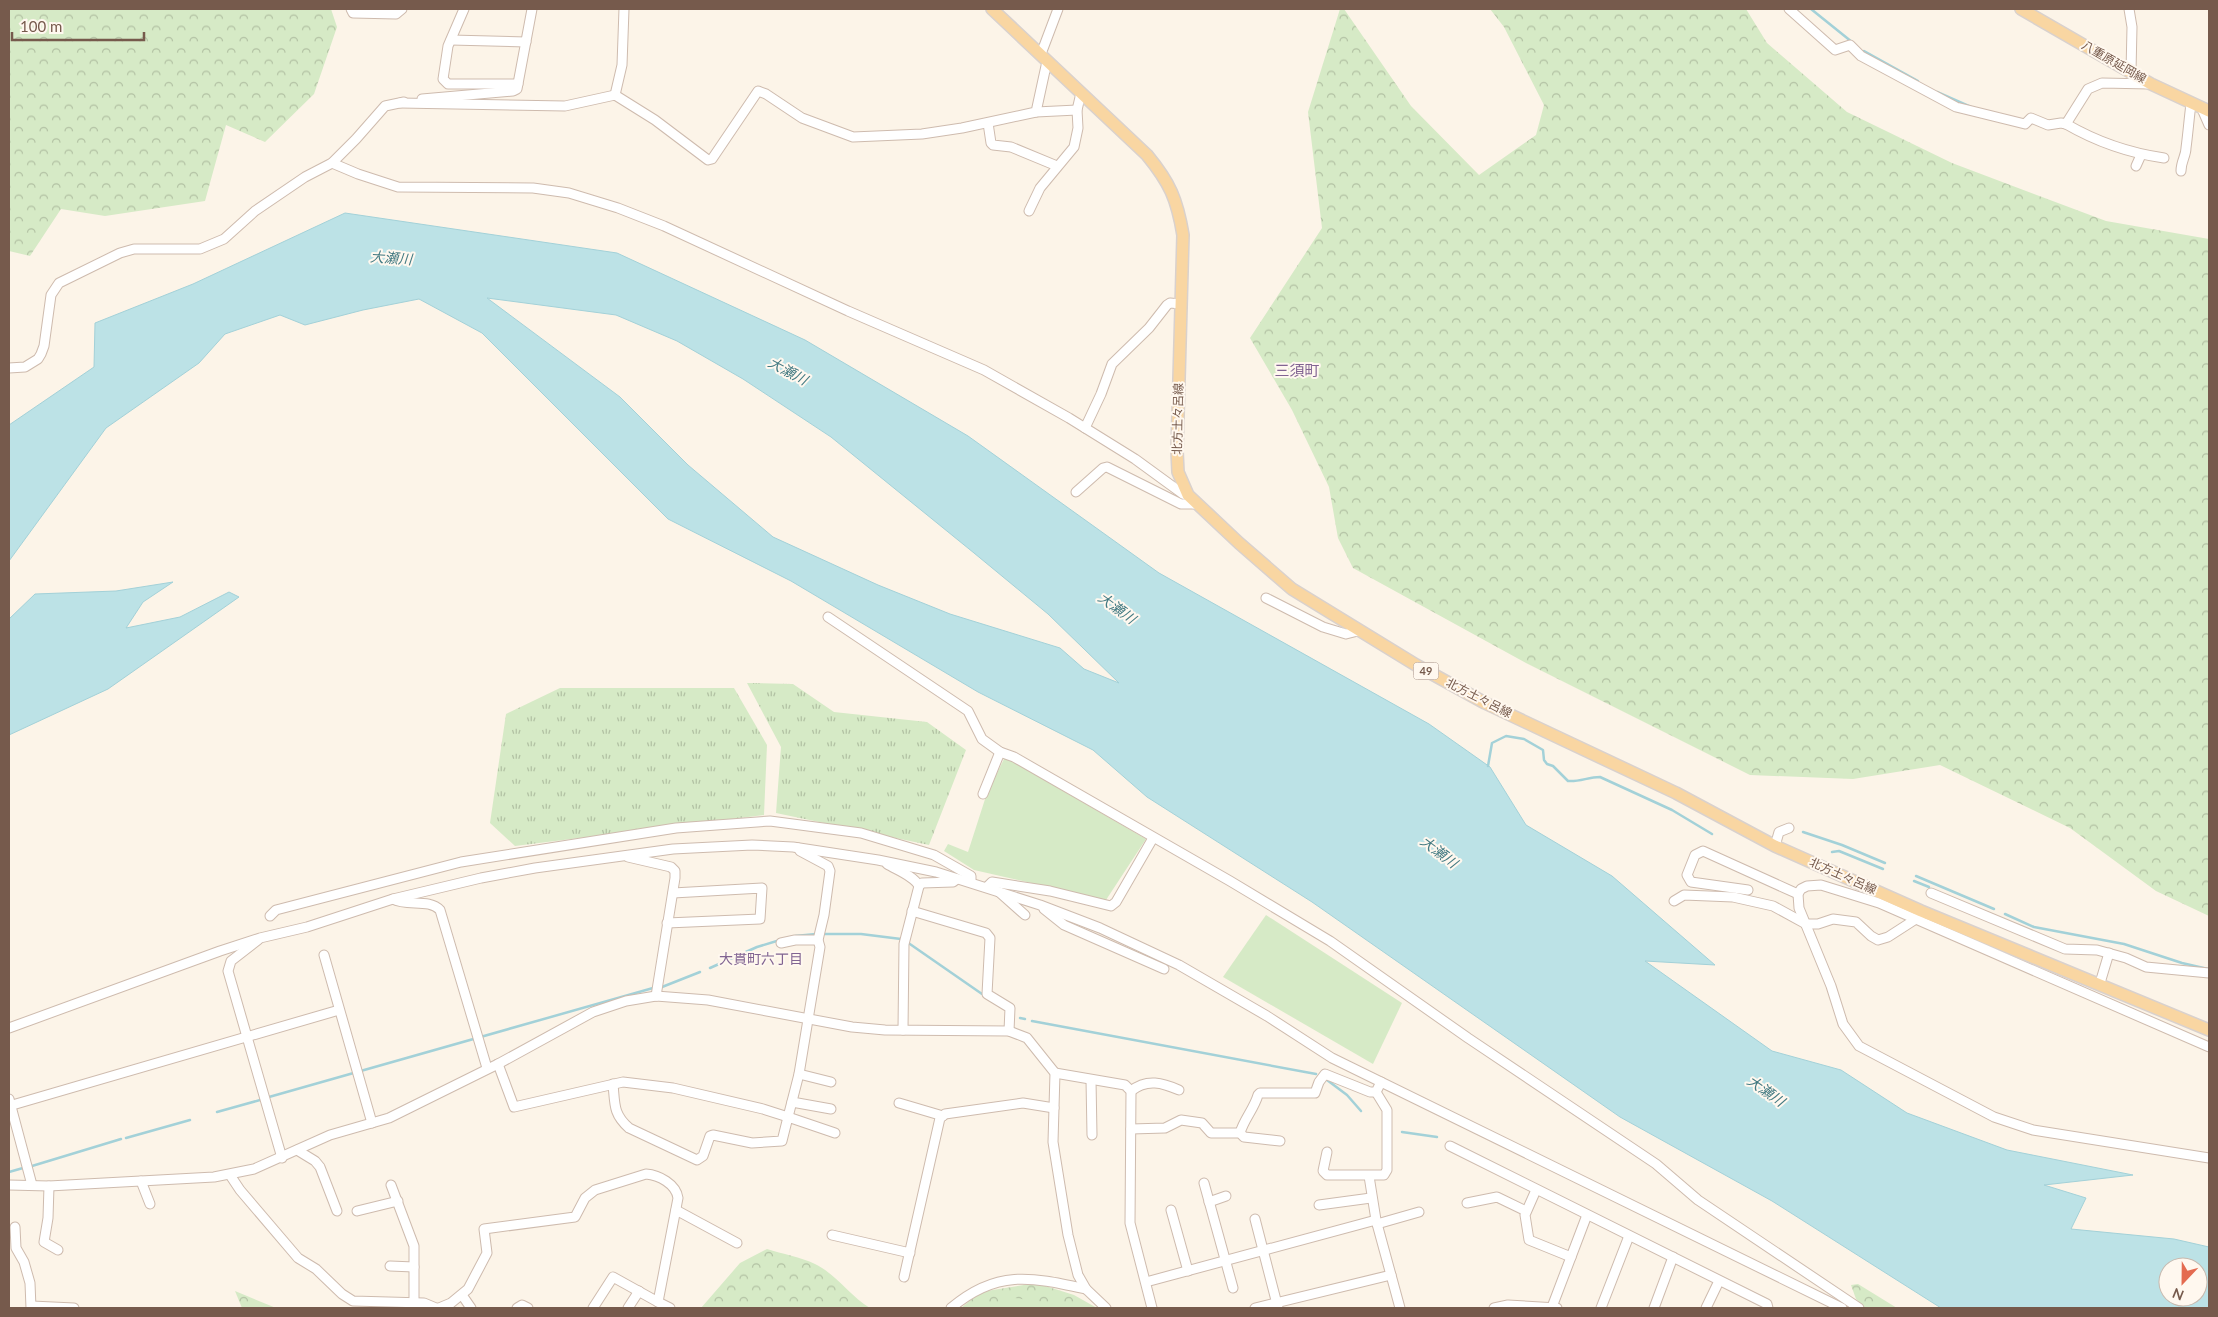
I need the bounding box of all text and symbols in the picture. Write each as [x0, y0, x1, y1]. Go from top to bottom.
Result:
scale bar [12, 10, 145, 42]
text: 100 m [20, 17, 62, 35]
street label: 八重原延岡線 [2079, 37, 2149, 86]
water label: 大瀬川 [369, 248, 415, 268]
water label: 大瀬川 [766, 353, 813, 389]
district label: 三須町 [1274, 361, 1320, 379]
street label: 北方土々呂線 [1169, 383, 1186, 455]
water label: 大瀬川 [1095, 588, 1141, 628]
road number: 49 [1414, 662, 1438, 679]
street label: 北方土々呂線 [1444, 675, 1515, 721]
water label: 大瀬川 [1417, 832, 1463, 872]
street label: 北方土々呂線 [1807, 854, 1879, 897]
district label: 大貫町六丁目 [719, 950, 803, 967]
water label: 大瀬川 [1744, 1072, 1790, 1111]
north arrow [2158, 1257, 2208, 1307]
text: N [2170, 1285, 2186, 1304]

